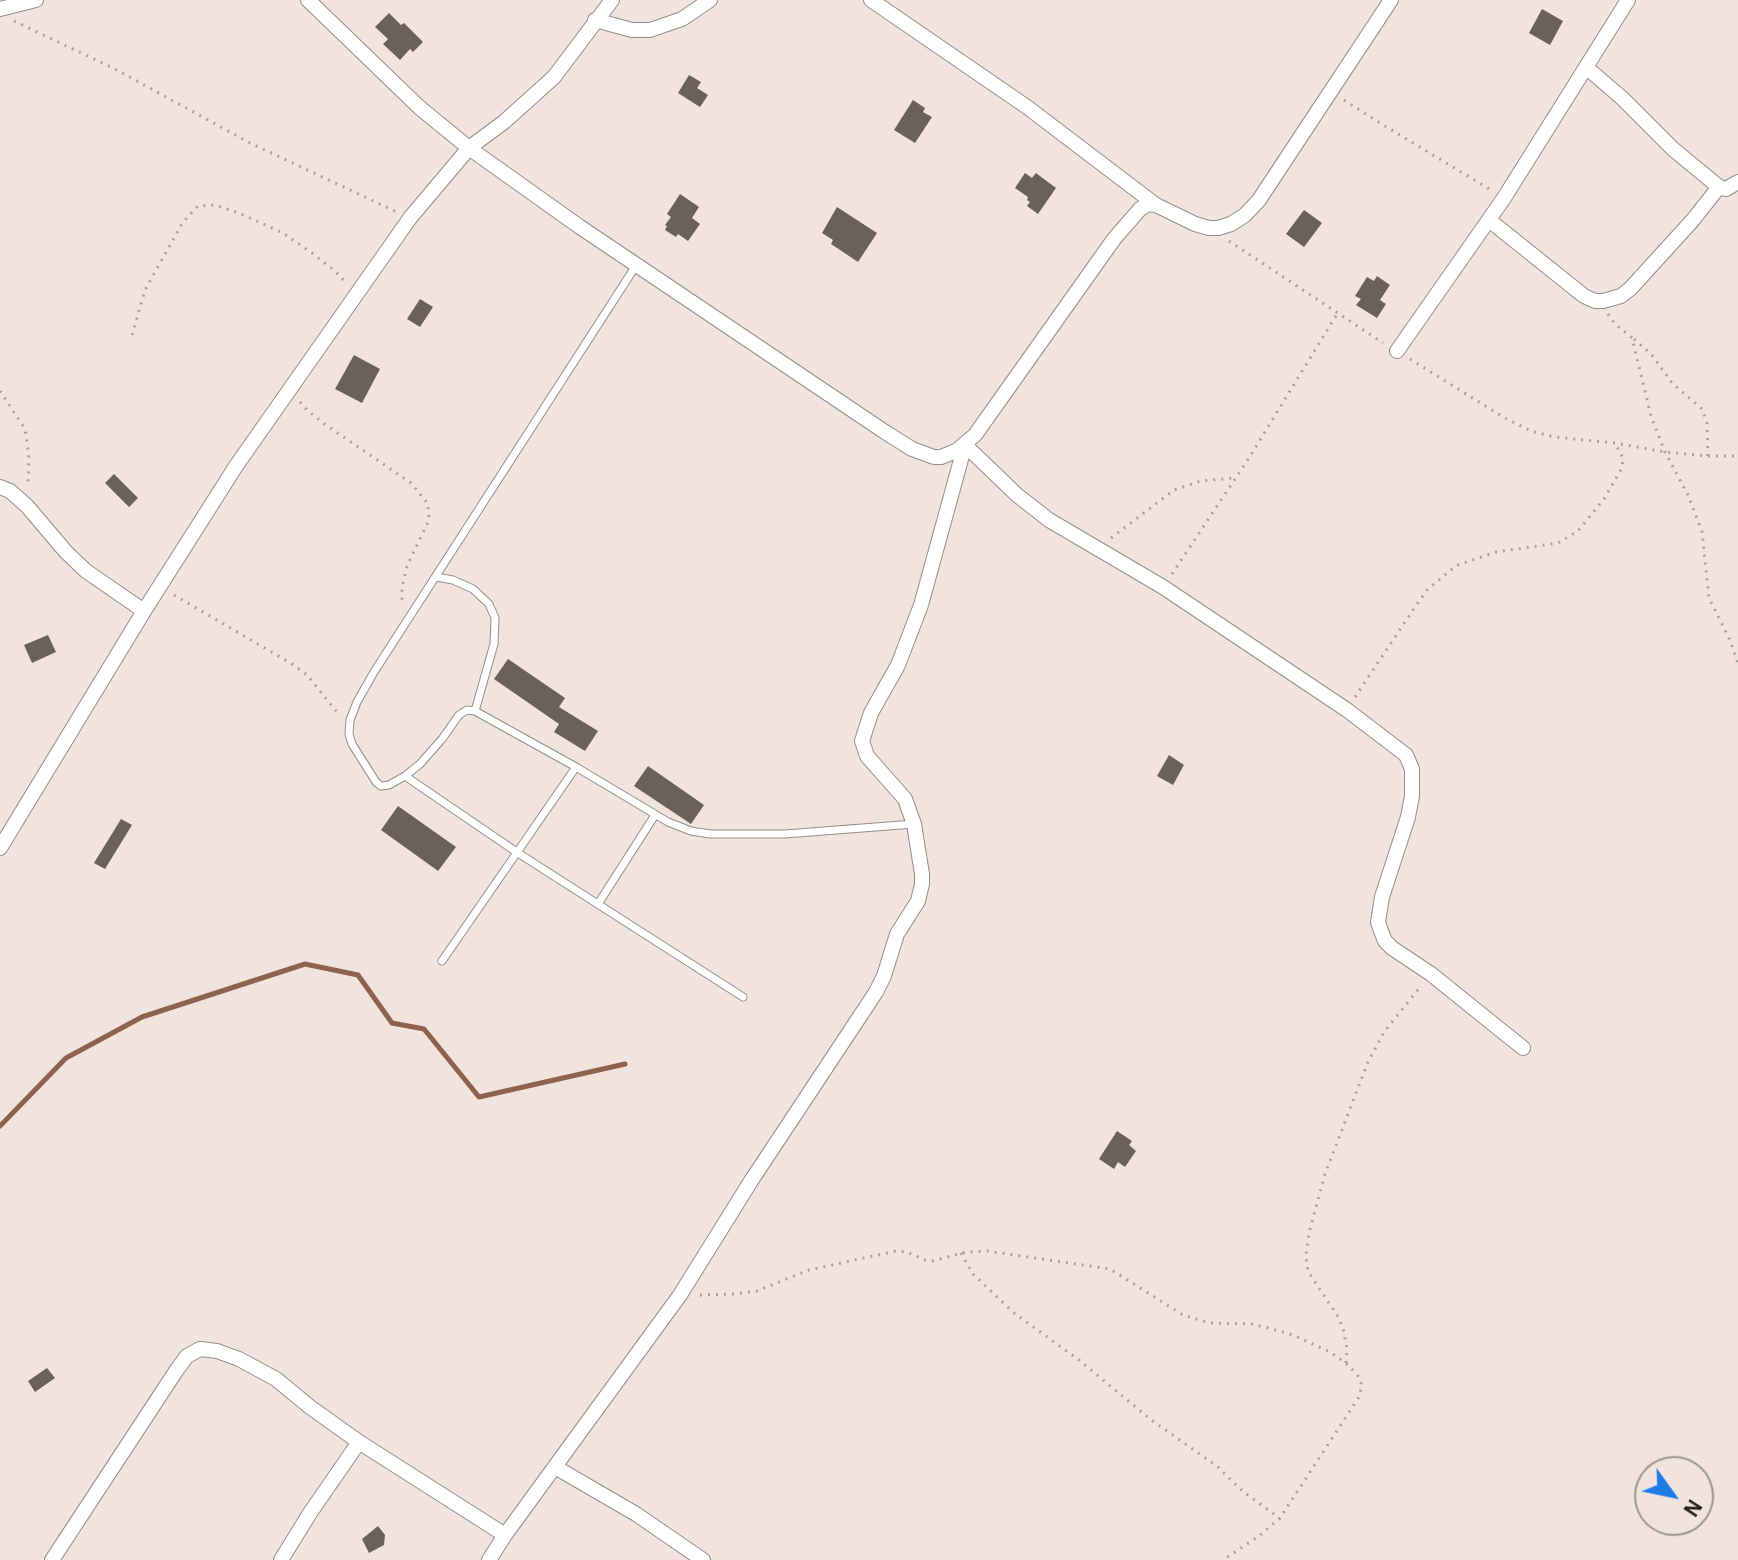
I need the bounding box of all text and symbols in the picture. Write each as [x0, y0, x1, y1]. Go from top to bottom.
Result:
north arrow [1634, 1456, 1714, 1536]
text: N [1679, 1496, 1706, 1520]

